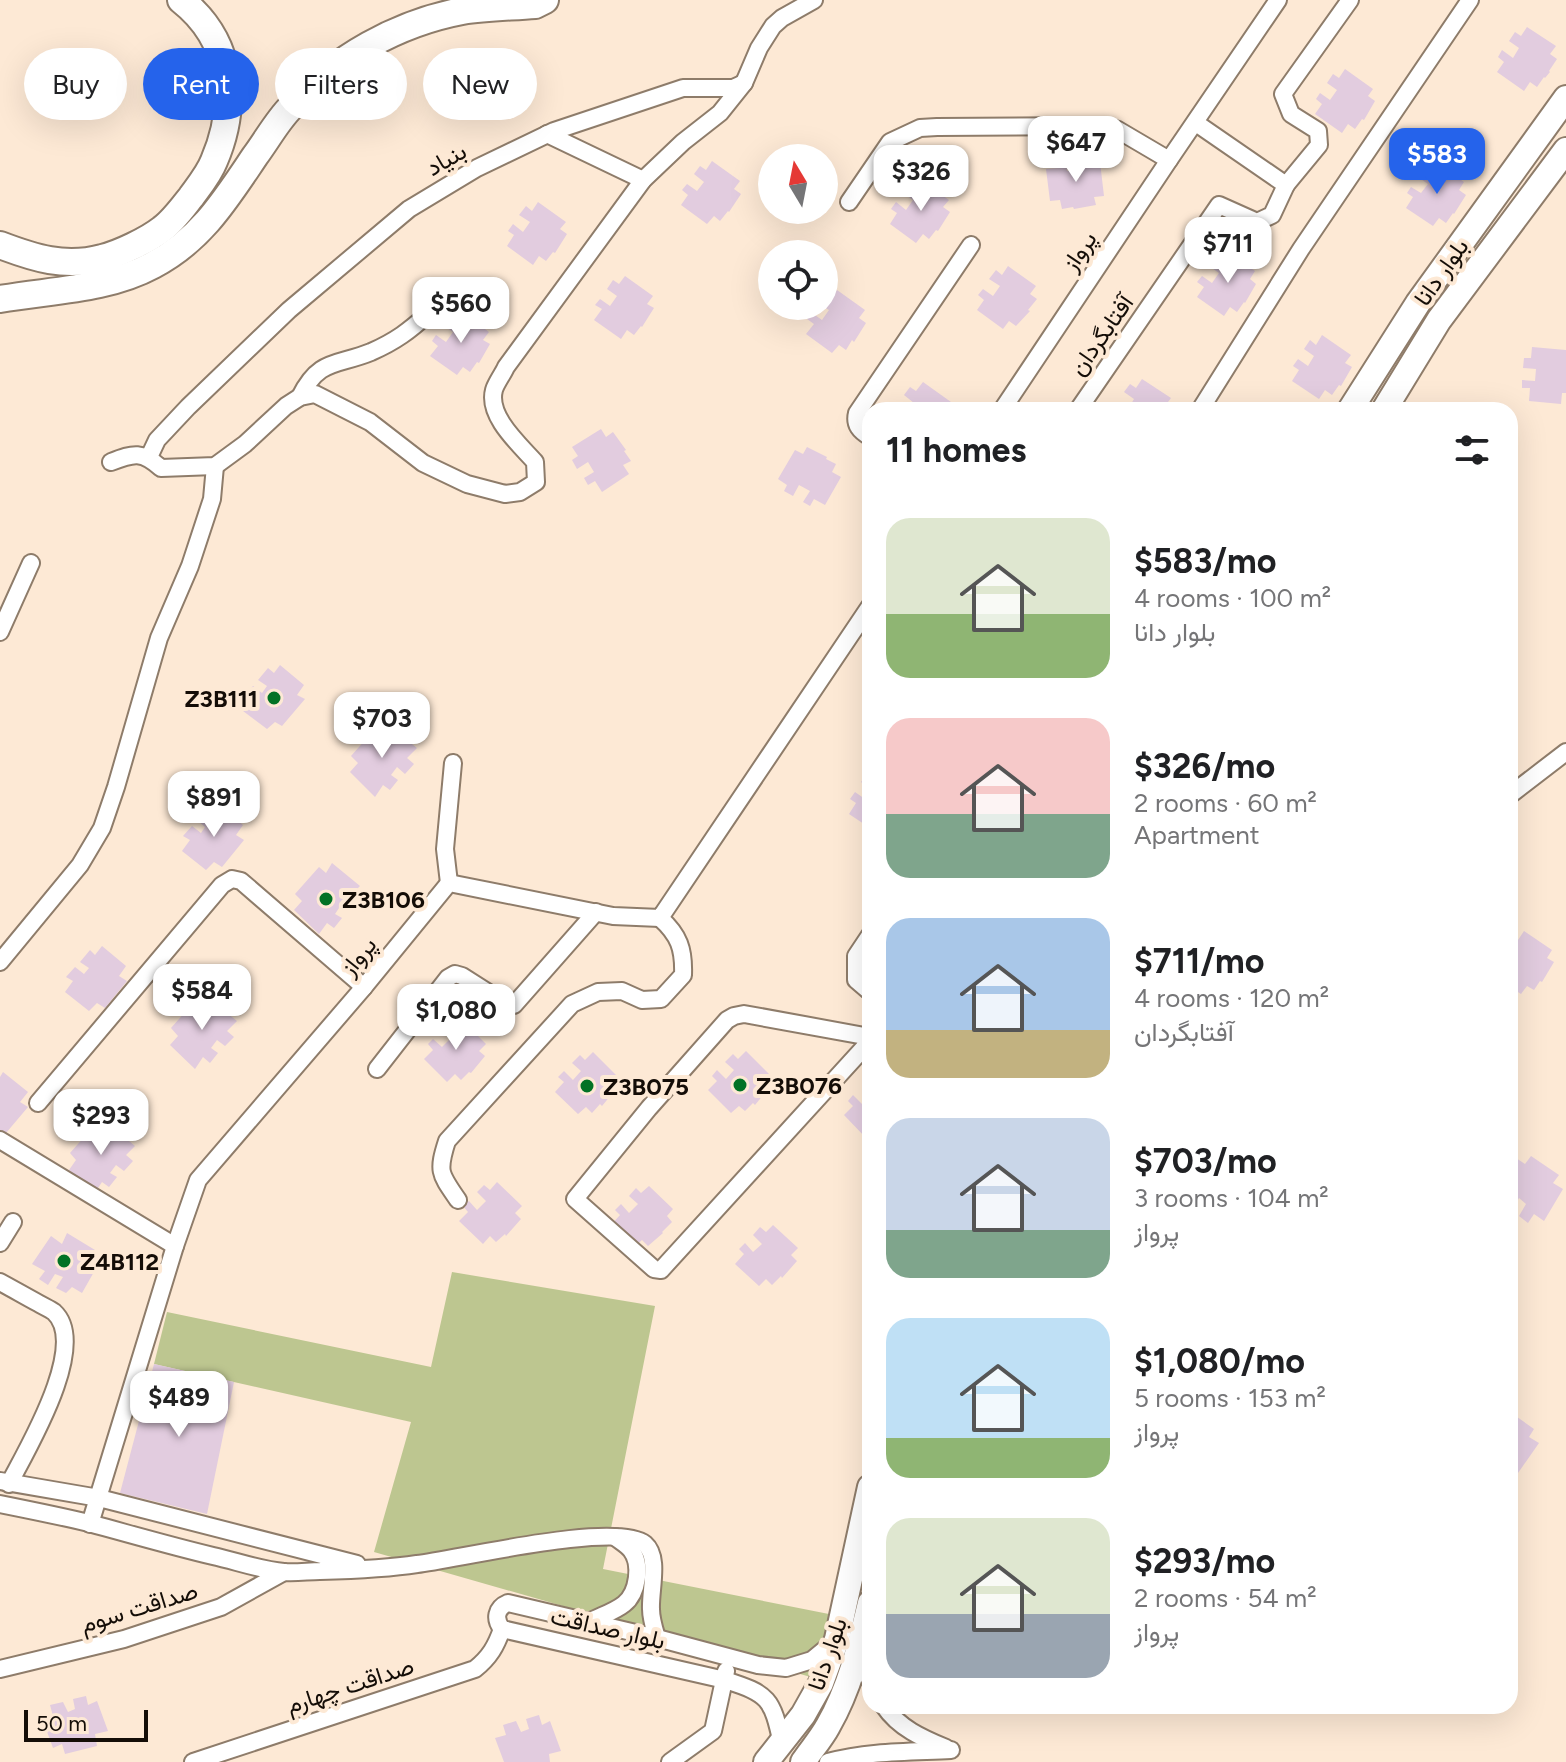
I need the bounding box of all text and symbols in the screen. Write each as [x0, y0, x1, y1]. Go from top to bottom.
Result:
chip: Buy [24, 48, 127, 120]
chip: Rent [143, 48, 259, 120]
chip: Filters [275, 48, 407, 120]
chip: New [423, 48, 537, 120]
pin: $647 [1029, 116, 1123, 184]
text: $647 [1046, 126, 1106, 158]
pin: $583 [1390, 128, 1484, 196]
street label: بنیاد [421, 136, 471, 182]
text: $583 [1407, 138, 1467, 170]
north arrow [758, 144, 838, 224]
map controls [758, 144, 838, 320]
pin: $326 [874, 145, 968, 213]
text: $326 [892, 155, 951, 187]
pin: $711 [1181, 217, 1275, 285]
street label: پرواز [1055, 226, 1104, 278]
text: $711 [1203, 227, 1253, 259]
street label: بلوار دانا [1408, 233, 1475, 312]
button: locate [758, 240, 838, 320]
pin: $560 [414, 277, 508, 345]
text: $560 [430, 287, 492, 319]
street label: آفتابگردان [1063, 287, 1141, 382]
icon: filters [1450, 428, 1494, 472]
text: 11 homes [886, 430, 1026, 471]
text: $583/mo [1134, 541, 1276, 582]
icon: home [950, 550, 1046, 646]
text: 4 rooms · 100 m² [1134, 582, 1331, 614]
text: بلوار دانا [1134, 616, 1216, 648]
place label: Z3B111 [184, 684, 258, 713]
marker: Z3B111 [265, 689, 283, 707]
pin: $703 [335, 692, 429, 760]
text: $703 [352, 702, 412, 734]
text: $326/mo [1134, 746, 1275, 787]
icon: home [950, 750, 1046, 846]
pin: $891 [167, 771, 261, 839]
text: $891 [186, 781, 242, 813]
text: 2 rooms · 60 m² [1134, 787, 1317, 819]
text: Apartment [1134, 819, 1260, 851]
place label: Z3B106 [342, 885, 425, 914]
marker: Z3B106 [317, 890, 335, 908]
street label: پرواز [333, 931, 384, 983]
text: $711/mo [1134, 941, 1265, 982]
icon: home [950, 950, 1046, 1046]
pin: $584 [155, 964, 249, 1032]
text: $584 [171, 974, 233, 1006]
text: 4 rooms · 120 m² [1134, 982, 1329, 1014]
pin: $1,080 [391, 984, 521, 1052]
text: $1,080 [415, 994, 497, 1026]
text: آفتابگردان [1134, 1016, 1234, 1048]
place label: Z3B076 [756, 1071, 842, 1100]
place label: Z3B075 [603, 1072, 689, 1101]
marker: Z3B076 [731, 1076, 749, 1094]
marker: Z3B075 [578, 1077, 596, 1095]
pin: $293 [54, 1089, 148, 1157]
text: $293 [72, 1099, 131, 1131]
text: $703/mo [1134, 1141, 1277, 1182]
icon: home [950, 1150, 1046, 1246]
text: 3 rooms · 104 m² [1134, 1182, 1329, 1214]
text: پرواز [1134, 1216, 1179, 1248]
place label: Z4B112 [80, 1247, 159, 1276]
marker: Z4B112 [55, 1252, 73, 1270]
text: $1,080/mo [1134, 1341, 1305, 1382]
icon: home [950, 1350, 1046, 1446]
pin: $489 [132, 1371, 226, 1439]
text: $489 [148, 1381, 210, 1413]
text: 5 rooms · 153 m² [1134, 1382, 1326, 1414]
text: پرواز [1134, 1416, 1179, 1448]
text: $293/mo [1134, 1541, 1275, 1582]
icon: home [950, 1550, 1046, 1646]
street label: صداقت سوم [77, 1575, 202, 1641]
text: 2 rooms · 54 m² [1134, 1582, 1317, 1614]
street label: بلوار صداقت [548, 1601, 668, 1656]
street label: بلوار دانا [801, 1614, 854, 1695]
text: پرواز [1134, 1616, 1179, 1648]
street label: صداقت چهارم [282, 1651, 418, 1721]
scale bar [24, 1706, 148, 1742]
text: 50 m [36, 1710, 87, 1737]

